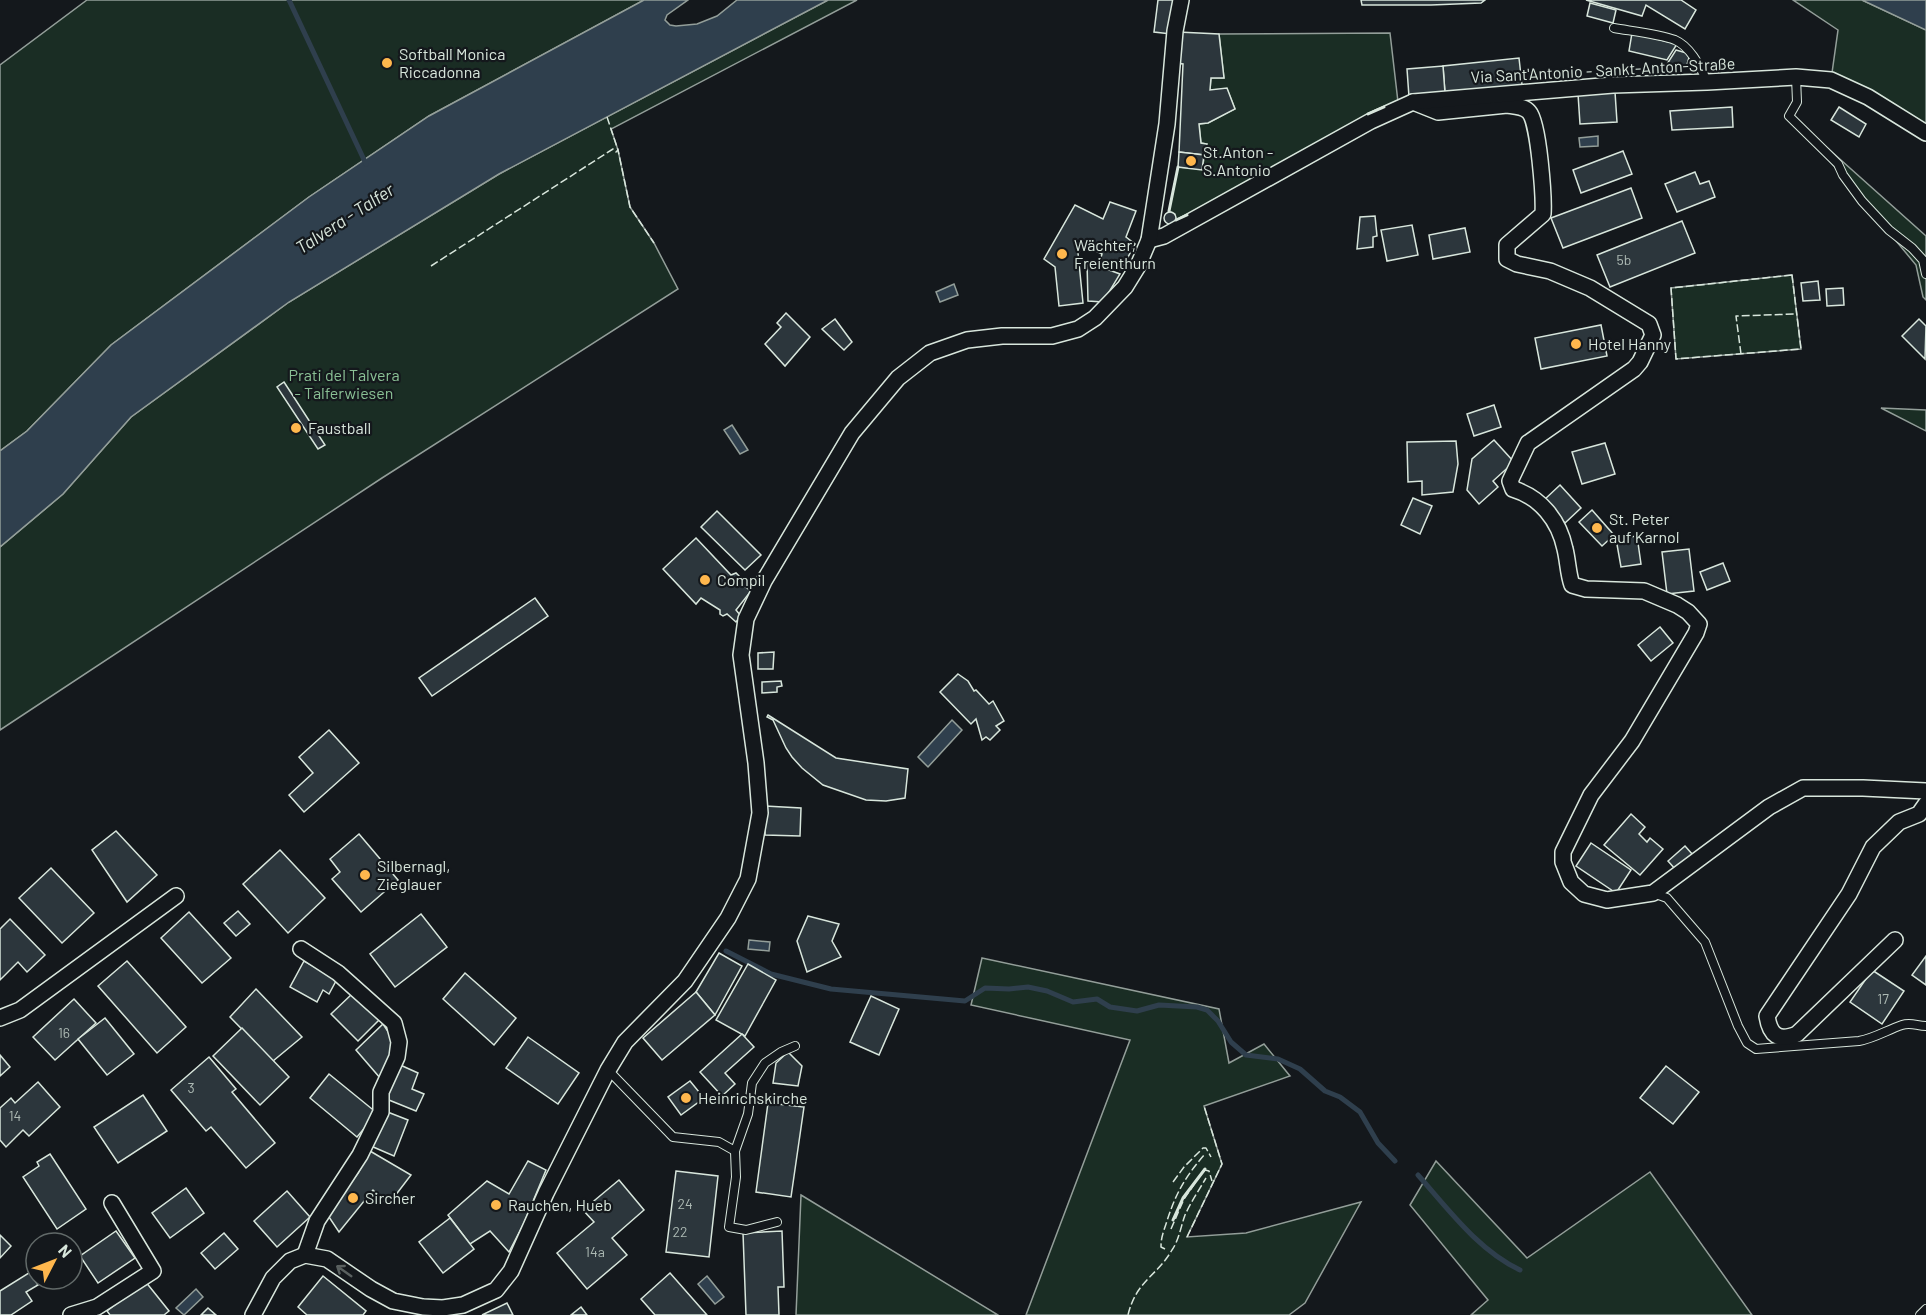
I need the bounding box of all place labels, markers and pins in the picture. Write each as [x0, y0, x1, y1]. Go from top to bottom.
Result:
place label: Softball Monica Riccadonna [399, 44, 505, 81]
marker: Softball Monica Riccadonna [380, 56, 394, 70]
place label: St.Anton - S.Antonio [1203, 142, 1273, 179]
marker: St.Anton - S.Antonio [1184, 154, 1198, 168]
place label: Wächter, Freienthurn [1074, 235, 1156, 272]
marker: Wächter, Freienthurn [1055, 247, 1069, 261]
place label: Hotel Hanny [1588, 334, 1672, 353]
marker: Hotel Hanny [1569, 337, 1583, 351]
place label: Faustball [308, 418, 371, 437]
marker: Faustball [289, 421, 303, 435]
place label: St. Peter auf Karnol [1609, 509, 1679, 546]
marker: St. Peter auf Karnol [1590, 521, 1604, 535]
place label: Compil [717, 570, 765, 589]
marker: Compil [698, 573, 712, 587]
place label: Silbernagl, Zieglauer [377, 856, 450, 893]
marker: Silbernagl, Zieglauer [358, 868, 372, 882]
place label: Heinrichskirche [698, 1088, 807, 1107]
marker: Heinrichskirche [679, 1091, 693, 1105]
place label: Sircher [365, 1188, 416, 1207]
marker: Sircher [346, 1191, 360, 1205]
place label: Rauchen, Hueb [508, 1195, 612, 1214]
marker: Rauchen, Hueb [489, 1198, 503, 1212]

